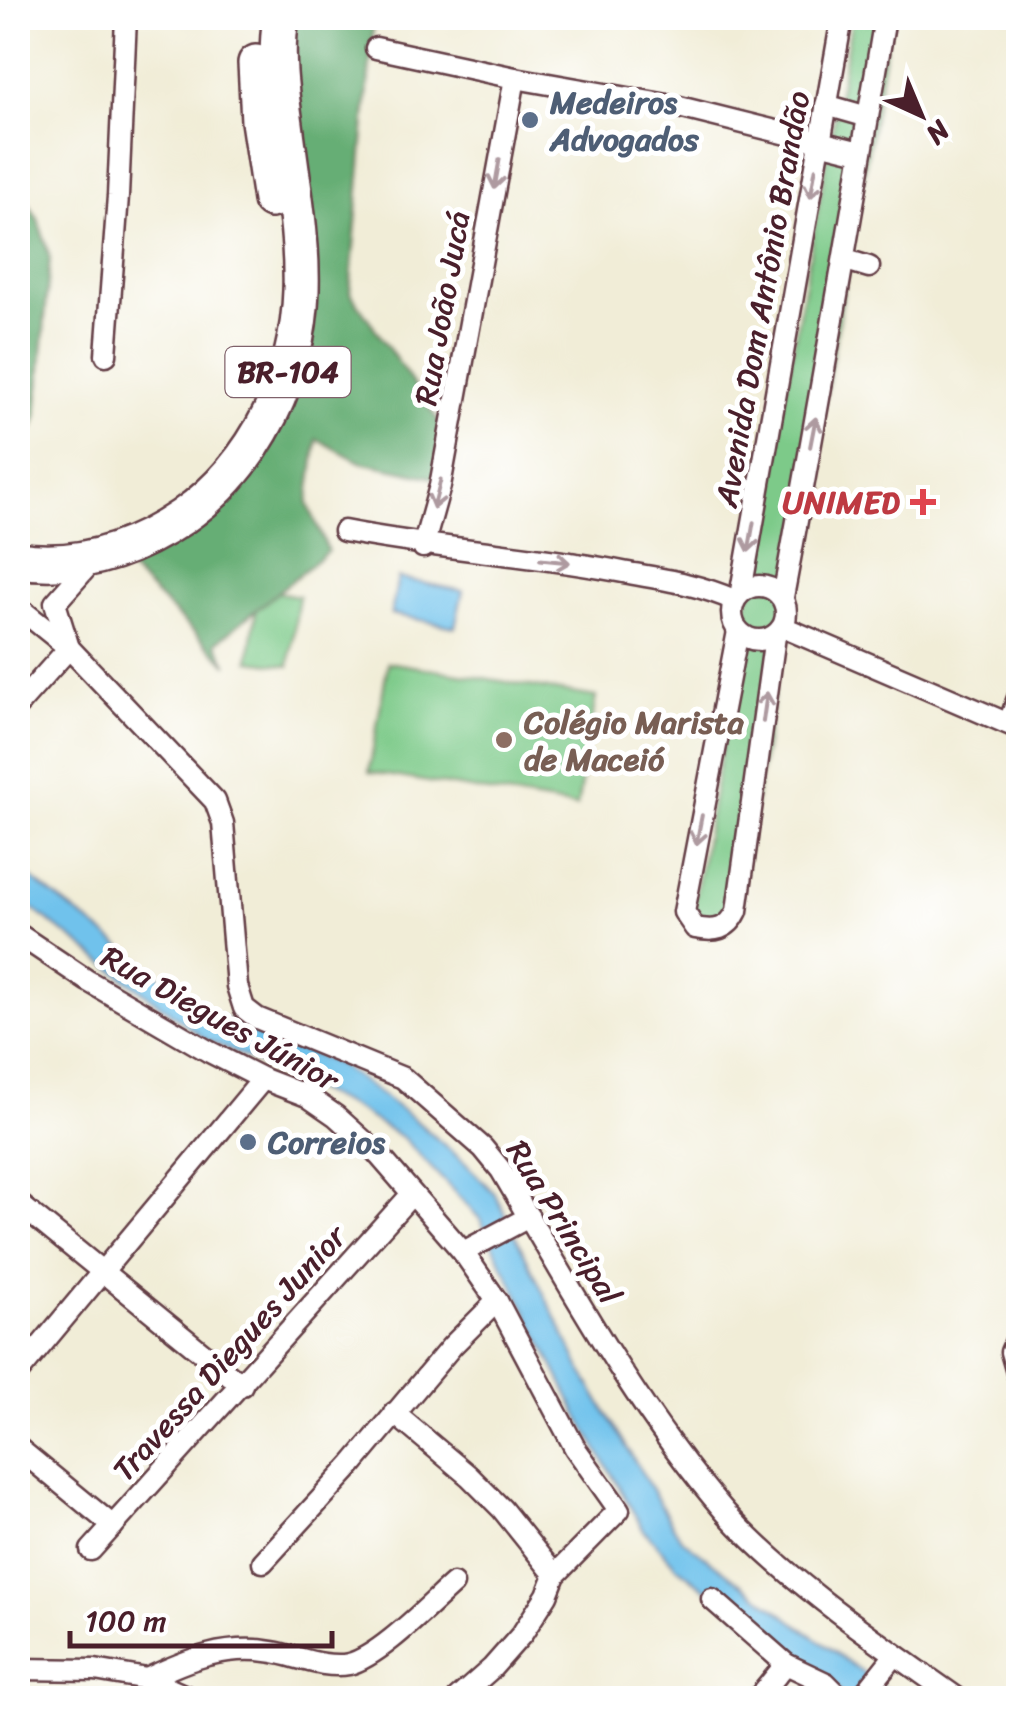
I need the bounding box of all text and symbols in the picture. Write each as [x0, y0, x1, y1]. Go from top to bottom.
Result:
north arrow [871, 65, 971, 165]
place label: Medeiros Advogados [548, 74, 700, 168]
street label: Avenida Dom Antônio Brandão [698, 86, 827, 513]
text: N [914, 108, 963, 157]
marker: Medeiros Advogados [519, 109, 541, 131]
one-way arrow [487, 157, 506, 190]
one-way arrow [803, 166, 822, 198]
street label: Rua João Jucá [397, 206, 488, 410]
road number: BR-104 [226, 347, 350, 397]
one-way arrow [805, 417, 824, 449]
place label: UNIMED [783, 474, 901, 531]
one-way arrow [427, 477, 445, 509]
marker: UNIMED [910, 489, 936, 515]
one-way arrow [741, 520, 760, 553]
one-way arrow [538, 551, 571, 570]
one-way arrow [757, 692, 775, 724]
place label: Colégio Marista de Maceió [523, 694, 745, 788]
marker: Colégio Marista de Maceió [493, 729, 515, 751]
one-way arrow [688, 813, 707, 845]
street label: Rua Diegues Júnior [90, 929, 351, 1108]
place label: Correios [267, 1114, 386, 1171]
street label: Rua Principal [490, 1128, 637, 1317]
marker: Correios [237, 1131, 259, 1153]
street label: Travessa Diegues Junior [97, 1210, 363, 1495]
scale bar [70, 1586, 332, 1648]
text: 100 m [85, 1594, 167, 1648]

